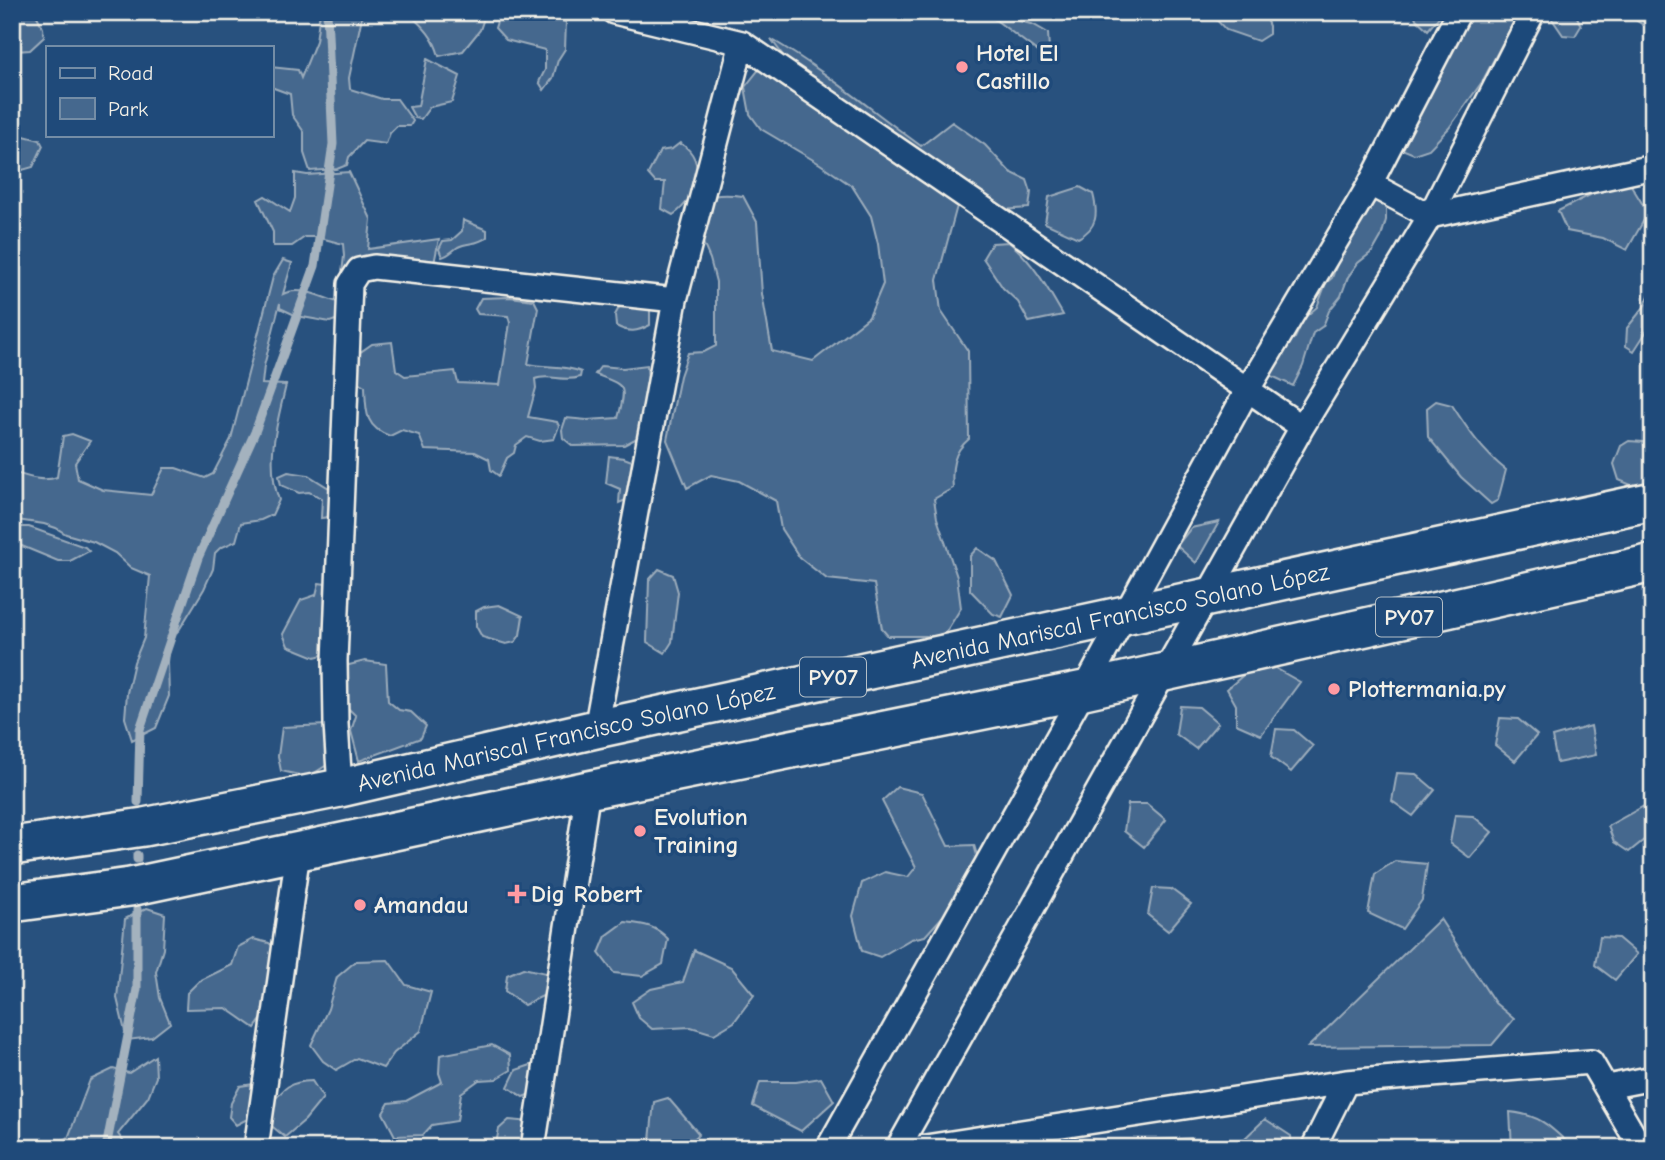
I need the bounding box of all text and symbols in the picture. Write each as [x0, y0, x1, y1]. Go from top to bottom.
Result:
place label: Hotel El Castillo [976, 39, 1059, 95]
legend [46, 46, 273, 136]
marker: Hotel El Castillo [954, 59, 970, 75]
text: Road [108, 61, 153, 85]
text: Park [108, 97, 148, 121]
street label: Avenida Mariscal Francisco Solano López [908, 557, 1332, 675]
road number: PY07 [1376, 597, 1442, 636]
road number: PY07 [800, 657, 866, 696]
place label: Plottermania.py [1348, 675, 1506, 703]
street label: Avenida Mariscal Francisco Solano López [355, 677, 778, 798]
marker: Plottermania.py [1326, 681, 1342, 697]
place label: Evolution Training [654, 803, 748, 859]
marker: Evolution Training [632, 823, 648, 839]
place label: Dig Robert [531, 880, 643, 908]
marker: Dig Robert [509, 886, 525, 902]
place label: Amandau [374, 891, 469, 919]
marker: Amandau [352, 897, 368, 913]

